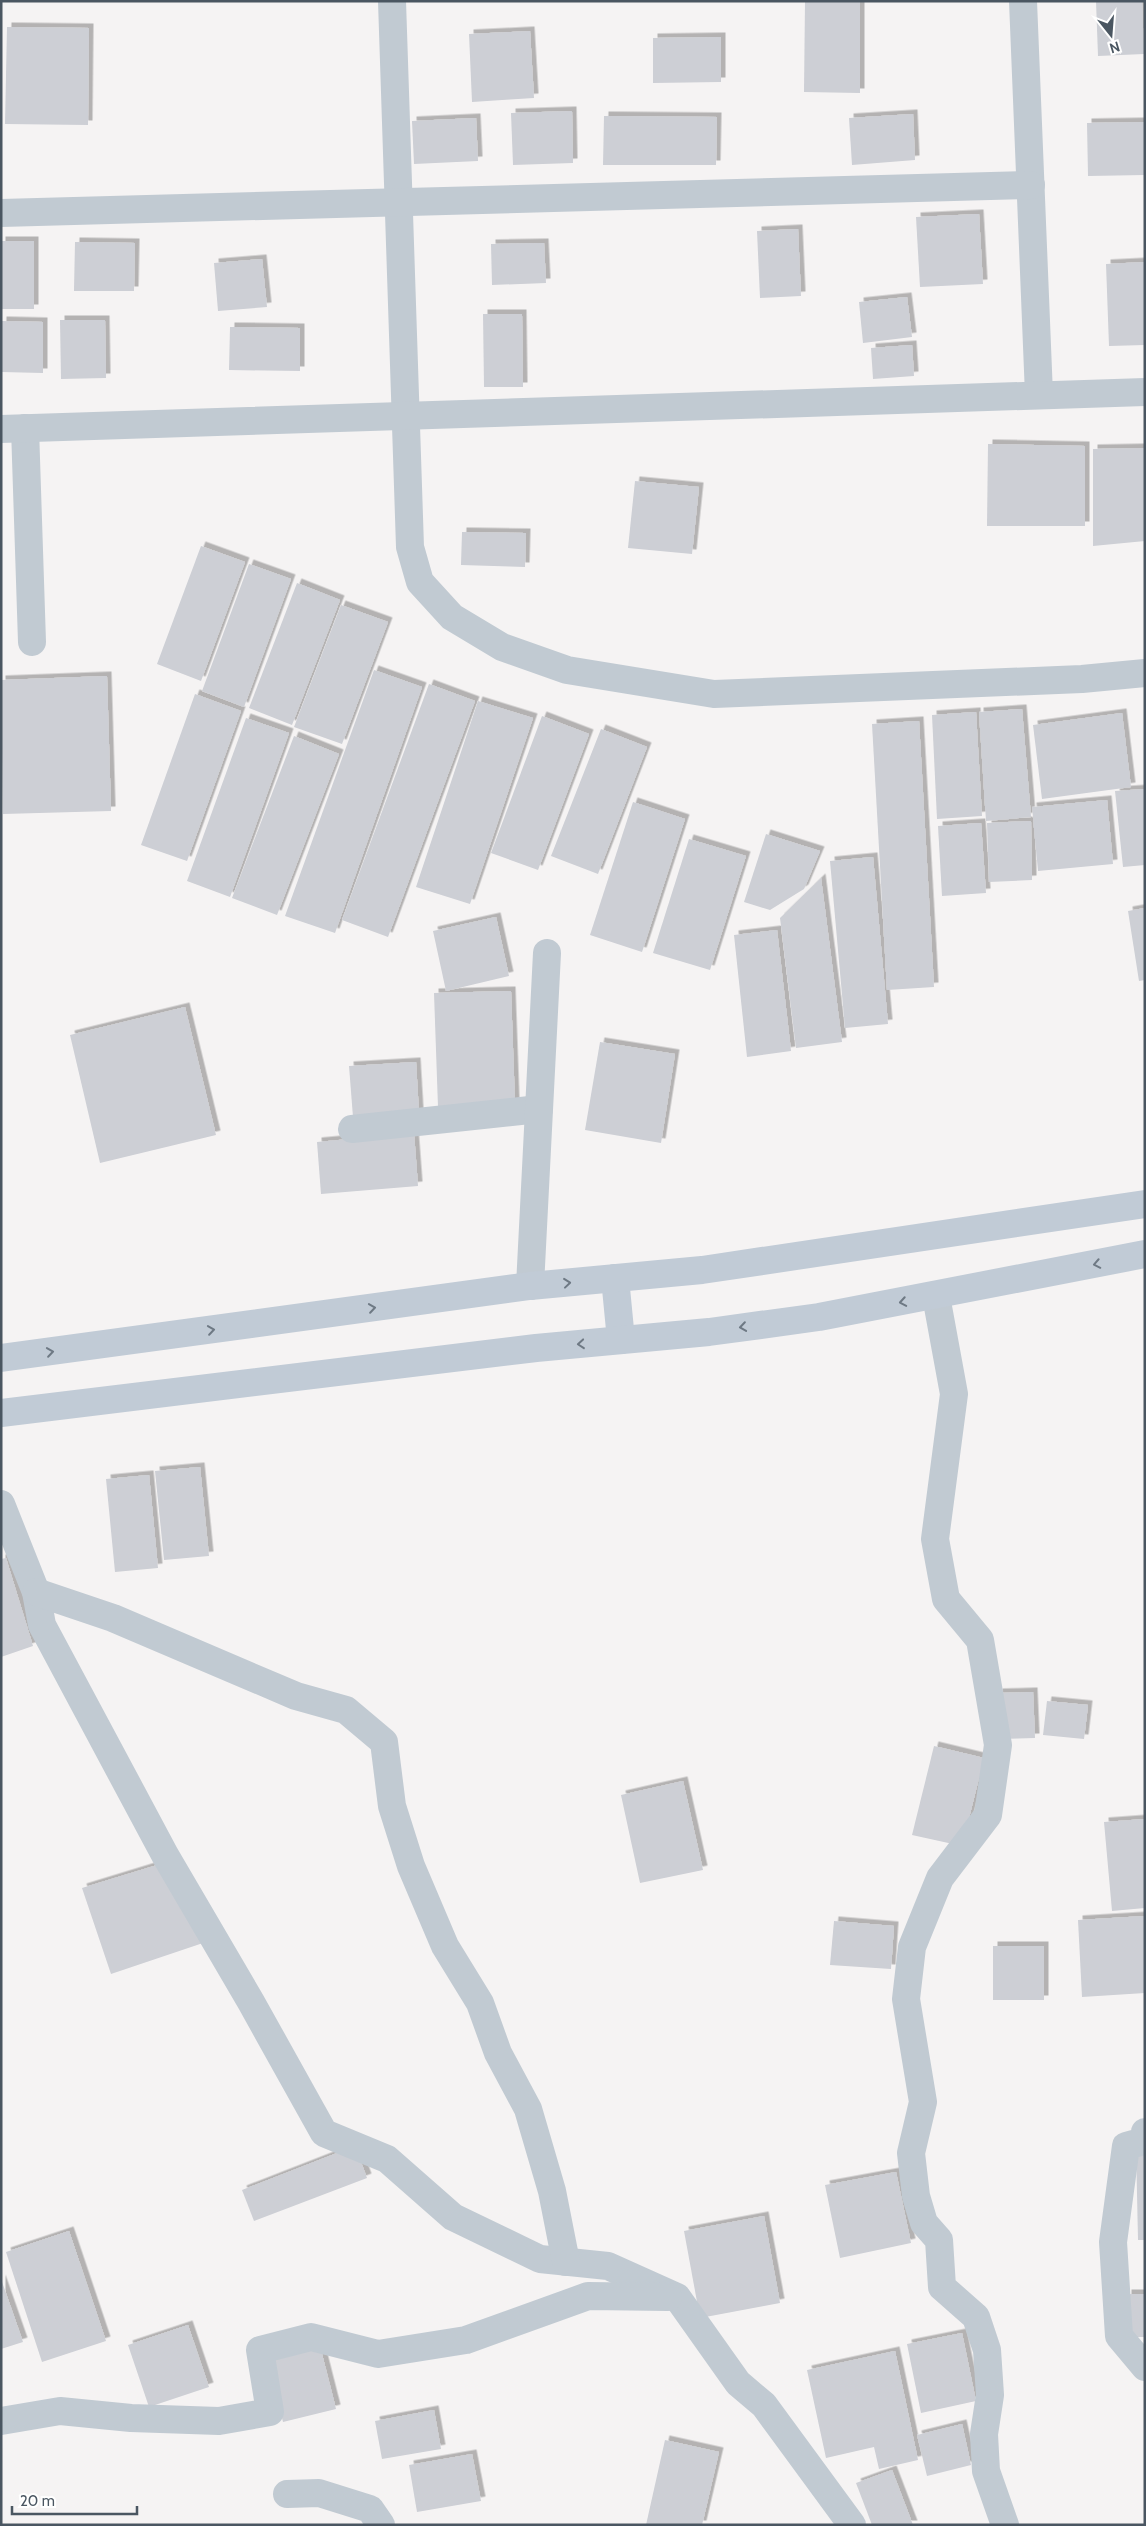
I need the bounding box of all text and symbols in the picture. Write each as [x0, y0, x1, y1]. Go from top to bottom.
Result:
north arrow [1086, 10, 1136, 60]
text: N [1107, 37, 1122, 57]
one-way arrow [1093, 1258, 1101, 1269]
one-way arrow [564, 1278, 572, 1289]
one-way arrow [899, 1296, 907, 1306]
one-way arrow [368, 1303, 376, 1314]
one-way arrow [738, 1321, 746, 1332]
one-way arrow [207, 1325, 215, 1336]
one-way arrow [577, 1338, 585, 1349]
one-way arrow [45, 1347, 54, 1357]
scale bar [12, 2484, 138, 2516]
text: 20 m [20, 2492, 55, 2510]

